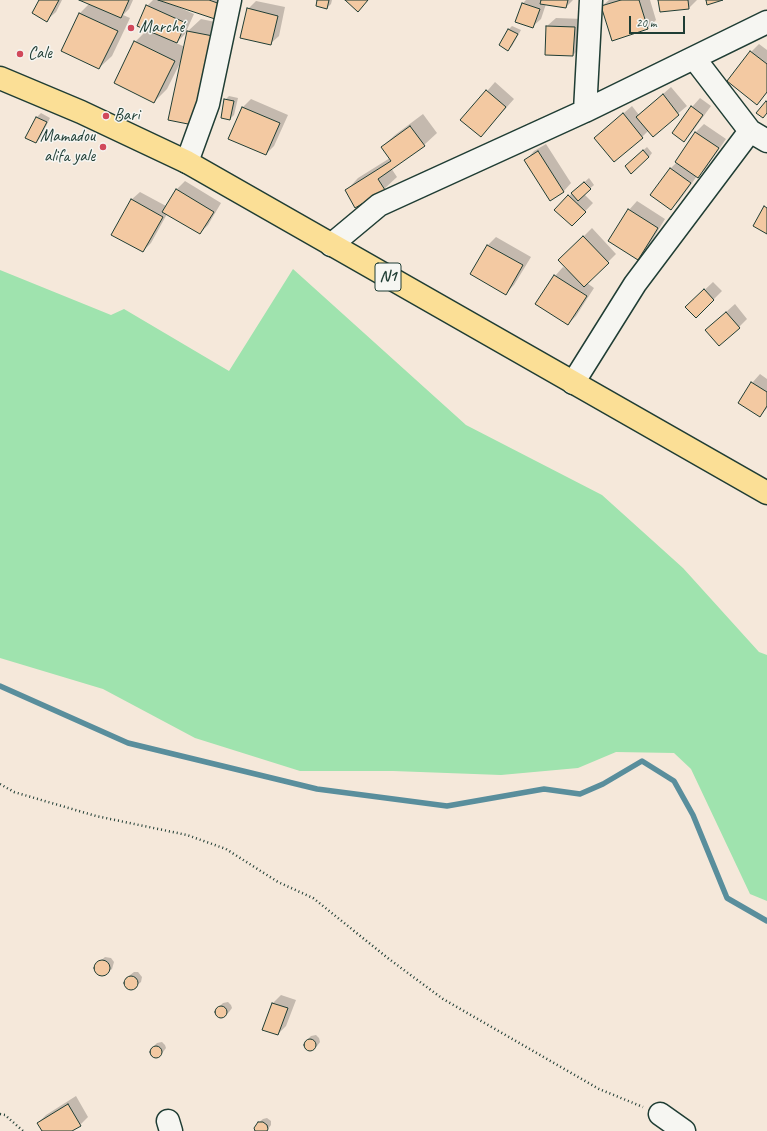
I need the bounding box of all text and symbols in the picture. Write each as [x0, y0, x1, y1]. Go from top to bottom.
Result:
scale bar [631, 8, 687, 34]
text: 20 m [636, 15, 656, 31]
place label: Marché [139, 18, 184, 38]
marker: Marché [126, 23, 136, 33]
place label: Cale [28, 44, 52, 64]
marker: Cale [15, 49, 25, 59]
place label: Bari [114, 106, 140, 126]
marker: Bari [101, 111, 111, 121]
place label: Mamadou alifa yale [40, 127, 95, 167]
marker: Mamadou alifa yale [98, 142, 108, 152]
road number: N1 [375, 263, 401, 291]

